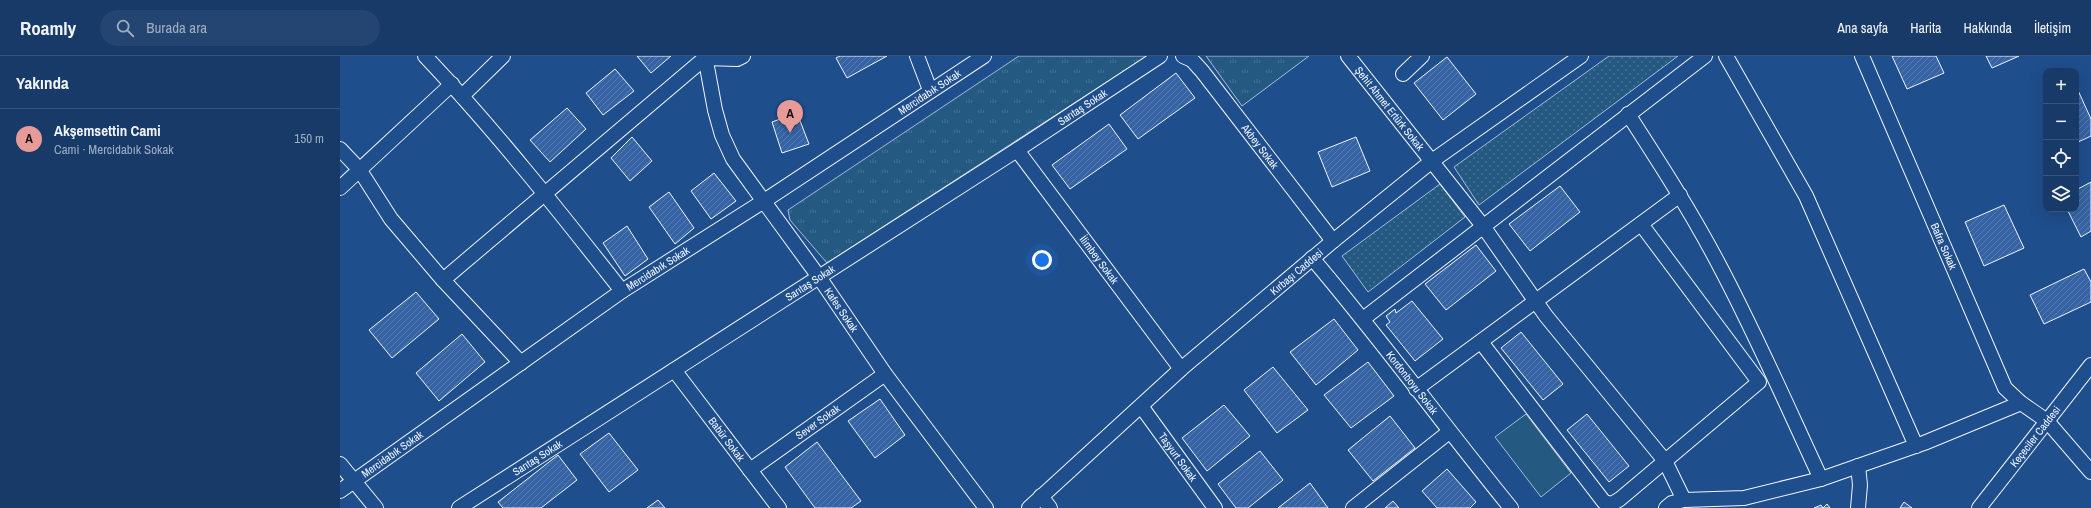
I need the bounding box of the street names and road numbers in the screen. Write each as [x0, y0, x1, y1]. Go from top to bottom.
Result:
street label: Şehit Ahmet Ertürk Sokak [1352, 64, 1428, 154]
street label: Mercidabık Sokak [895, 66, 964, 118]
street label: Sarıtaş Sokak [1055, 86, 1110, 128]
street label: Akbey Sokak [1238, 121, 1282, 172]
street label: Bafra Sokak [1928, 221, 1960, 272]
street label: İlimbey Sokak [1076, 233, 1122, 287]
street label: Mercidabık Sokak [623, 243, 692, 294]
street label: Kırbaşı Caddesi [1267, 245, 1326, 298]
street label: Sarıtaş Sokak [783, 261, 838, 304]
street label: Kafes Sokak [821, 285, 862, 335]
street label: Kordonboyu Sokak [1383, 348, 1442, 418]
street label: Sever Sokak [793, 401, 843, 442]
street label: Keçeciler Caddesi [2007, 403, 2063, 470]
street label: Babür Sokak [705, 414, 748, 464]
street label: Mercidabık Sokak [359, 427, 426, 481]
street label: Taşyurt Sokak [1156, 430, 1201, 485]
street label: Sarıtaş Sokak [510, 436, 565, 479]

